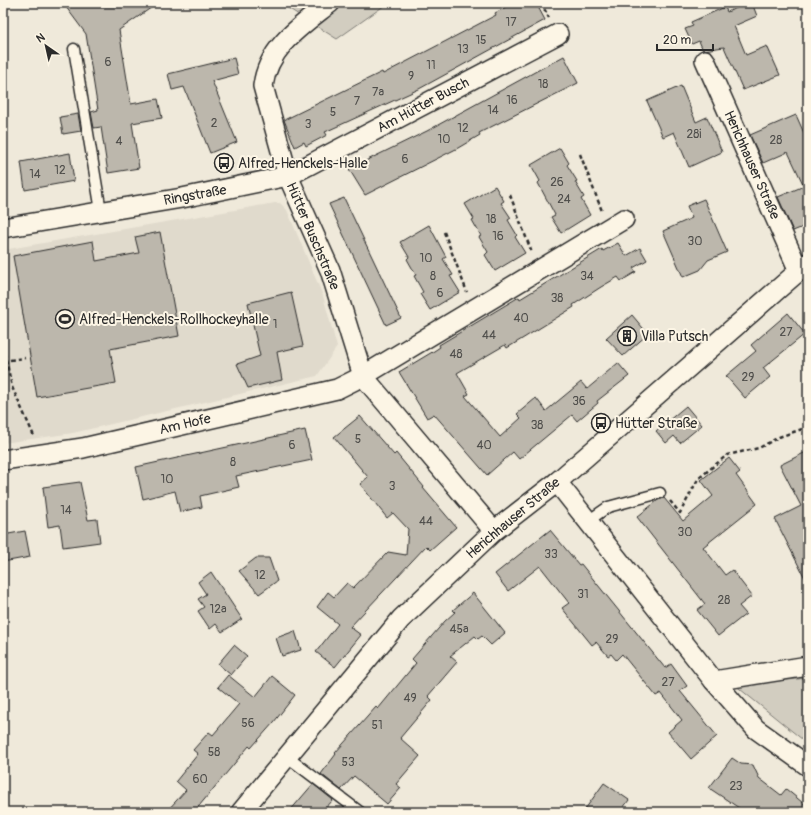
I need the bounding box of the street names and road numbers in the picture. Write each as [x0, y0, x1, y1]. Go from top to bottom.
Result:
street label: Am Hütter Busch [374, 74, 472, 136]
street label: Herichhauser Straße [720, 108, 784, 222]
street label: Hütter Buschstraße [283, 180, 343, 292]
street label: Ringstraße [162, 181, 228, 209]
street label: Am Hofe [158, 410, 213, 438]
street label: Herichhauser Straße [463, 474, 563, 562]

